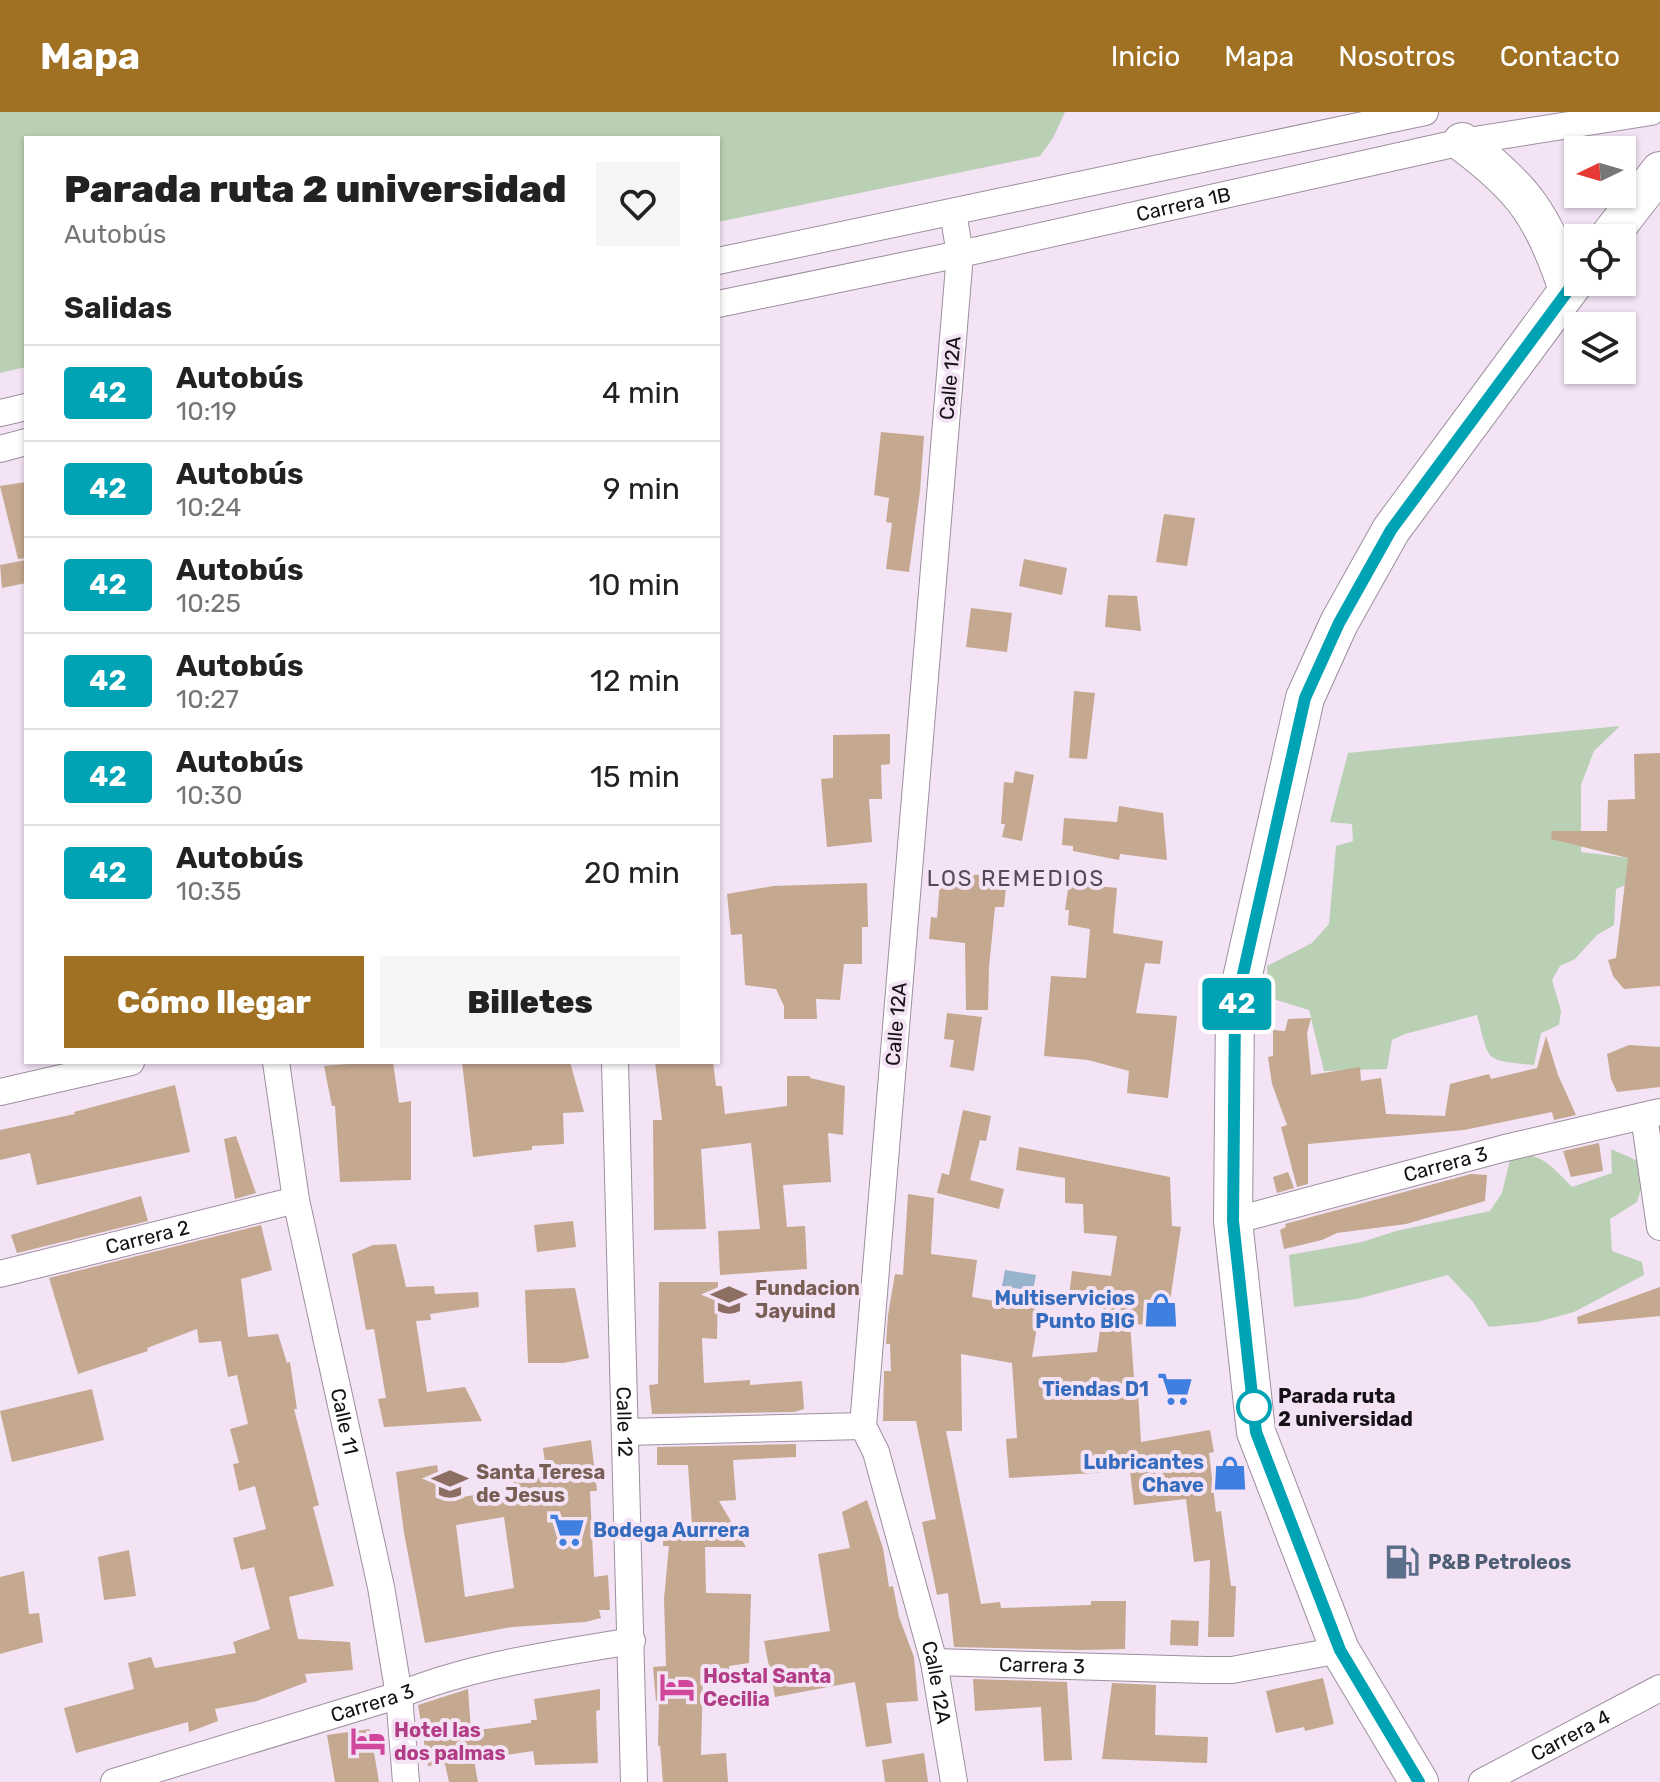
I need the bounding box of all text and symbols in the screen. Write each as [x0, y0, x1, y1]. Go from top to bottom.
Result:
text: Mapa [40, 33, 140, 79]
text: Inicio [1111, 40, 1180, 73]
text: Mapa [1224, 40, 1294, 73]
text: Nosotros [1338, 40, 1456, 73]
text: Contacto [1500, 40, 1620, 73]
north arrow [1564, 136, 1636, 208]
map controls [1564, 136, 1636, 384]
button: heart [596, 162, 680, 246]
text: Parada ruta 2 universidad [64, 166, 567, 212]
street label: Carrera 1B [1134, 182, 1233, 226]
text: Autobús [64, 219, 166, 250]
button: locate [1564, 224, 1636, 296]
text: Salidas [64, 290, 172, 326]
button: layers [1564, 312, 1636, 384]
street label: Calle 12A [934, 335, 966, 421]
text: Autobús [176, 360, 304, 396]
text: 4 min [602, 375, 680, 411]
text: 42 [89, 376, 127, 409]
text: 10:19 [176, 396, 237, 427]
text: Autobús [176, 456, 304, 492]
text: 9 min [603, 471, 680, 507]
text: 42 [89, 472, 127, 505]
text: 10:24 [176, 492, 241, 523]
text: Autobús [176, 552, 304, 588]
text: 10 min [589, 567, 680, 603]
text: 42 [89, 568, 127, 601]
text: 10:25 [176, 588, 241, 619]
text: Autobús [176, 648, 304, 684]
text: 12 min [590, 663, 680, 699]
text: 42 [89, 664, 127, 697]
text: 10:27 [176, 684, 239, 715]
text: Autobús [176, 744, 304, 780]
text: 15 min [590, 759, 680, 795]
text: 42 [89, 760, 127, 793]
text: 10:30 [176, 780, 242, 811]
text: Autobús [176, 840, 304, 876]
text: 20 min [584, 855, 680, 891]
text: 42 [89, 856, 127, 889]
district label: LOS REMEDIOS [927, 865, 1105, 892]
text: 10:35 [176, 876, 241, 907]
button: Cómo llegar [64, 956, 364, 1048]
button: Billetes [380, 956, 680, 1048]
line badge: 42 [1201, 978, 1273, 1030]
street label: Calle 12A [880, 981, 912, 1067]
text: 42 [1218, 987, 1256, 1020]
street label: Carrera 3 [1401, 1141, 1490, 1187]
street label: Carrera 2 [103, 1215, 192, 1259]
place label: Fundacion Jayuind [755, 1276, 860, 1323]
school or university icon: Fundacion Jayuind [710, 1281, 748, 1319]
place label: Multiservicios Punto BIG [994, 1286, 1135, 1333]
shop icon: Multiservicios Punto BIG [1142, 1291, 1180, 1329]
supermarket icon: Tiendas D1 [1156, 1370, 1194, 1408]
place label: Tiendas D1 [1042, 1377, 1149, 1401]
place label: Parada ruta 2 universidad [1278, 1384, 1413, 1431]
street label: Calle 11 [326, 1386, 364, 1457]
street label: Calle 12 [612, 1386, 637, 1457]
marker: Parada ruta 2 universidad [1237, 1390, 1271, 1424]
place label: Lubricantes Chave [1083, 1450, 1204, 1497]
shop icon: Lubricantes Chave [1211, 1454, 1249, 1492]
place label: Santa Teresa de Jesus [476, 1460, 605, 1507]
school or university icon: Santa Teresa de Jesus [431, 1465, 469, 1503]
supermarket icon: Bodega Aurrera [548, 1511, 586, 1549]
place label: Bodega Aurrera [593, 1518, 750, 1542]
fuel station icon: P&B Petroleos [1383, 1543, 1421, 1581]
place label: P&B Petroleos [1428, 1550, 1571, 1574]
street label: Calle 12A [917, 1638, 956, 1726]
street label: Carrera 3 [999, 1652, 1085, 1678]
place label: Hostal Santa Cecilia [703, 1664, 831, 1711]
hotel icon: Hostal Santa Cecilia [658, 1668, 696, 1706]
street label: Carrera 3 [328, 1678, 417, 1727]
street label: Carrera 4 [1527, 1705, 1614, 1766]
place label: Hotel las dos palmas [394, 1718, 505, 1765]
hotel icon: Hotel las dos palmas [349, 1722, 387, 1760]

